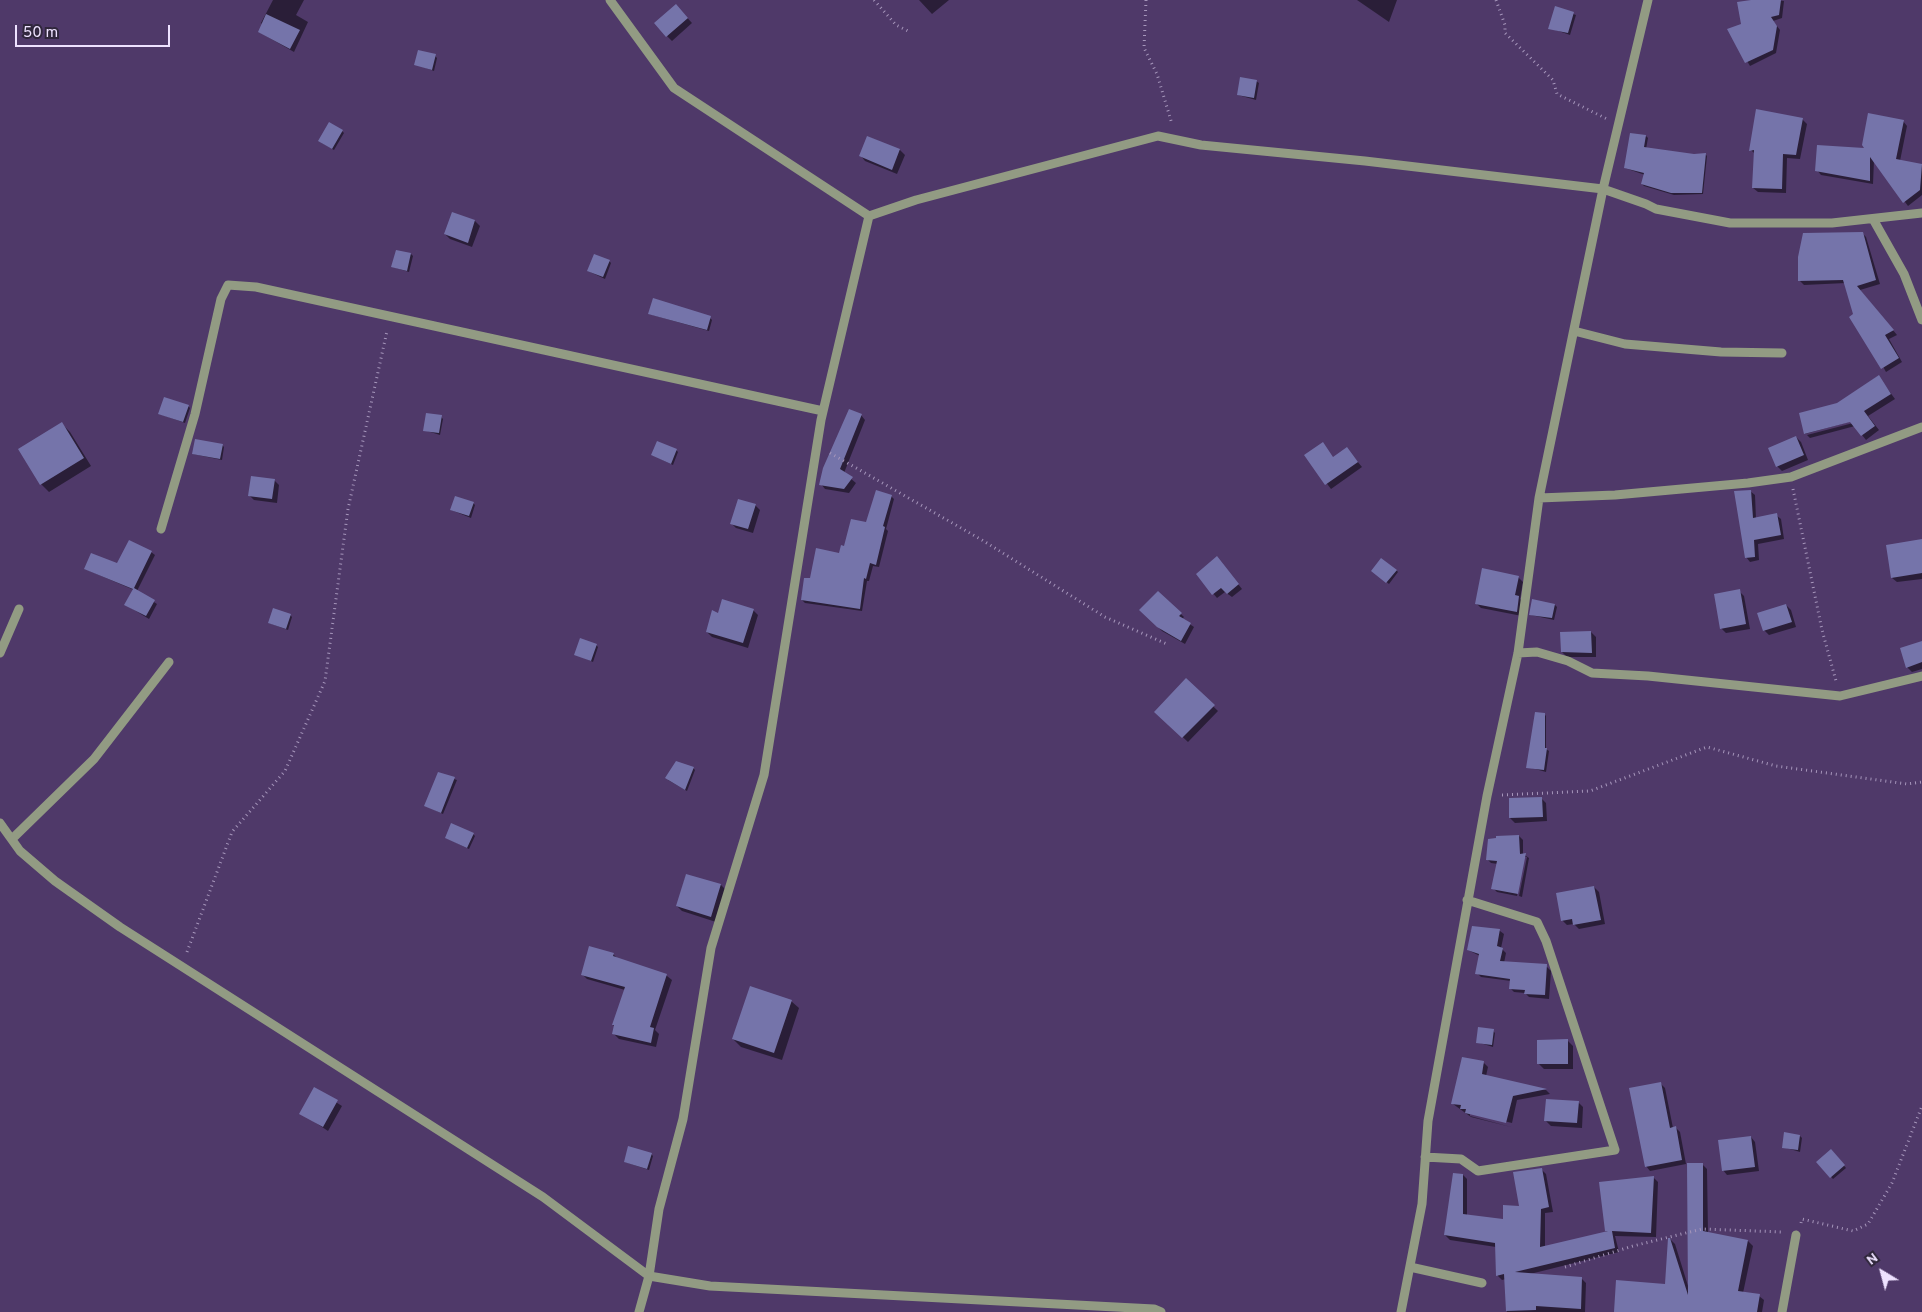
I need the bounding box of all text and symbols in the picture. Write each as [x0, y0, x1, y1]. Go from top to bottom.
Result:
scale bar [18, 15, 172, 47]
text: 50 m [23, 24, 58, 43]
north arrow [1857, 1247, 1907, 1297]
text: N [1864, 1250, 1882, 1269]

